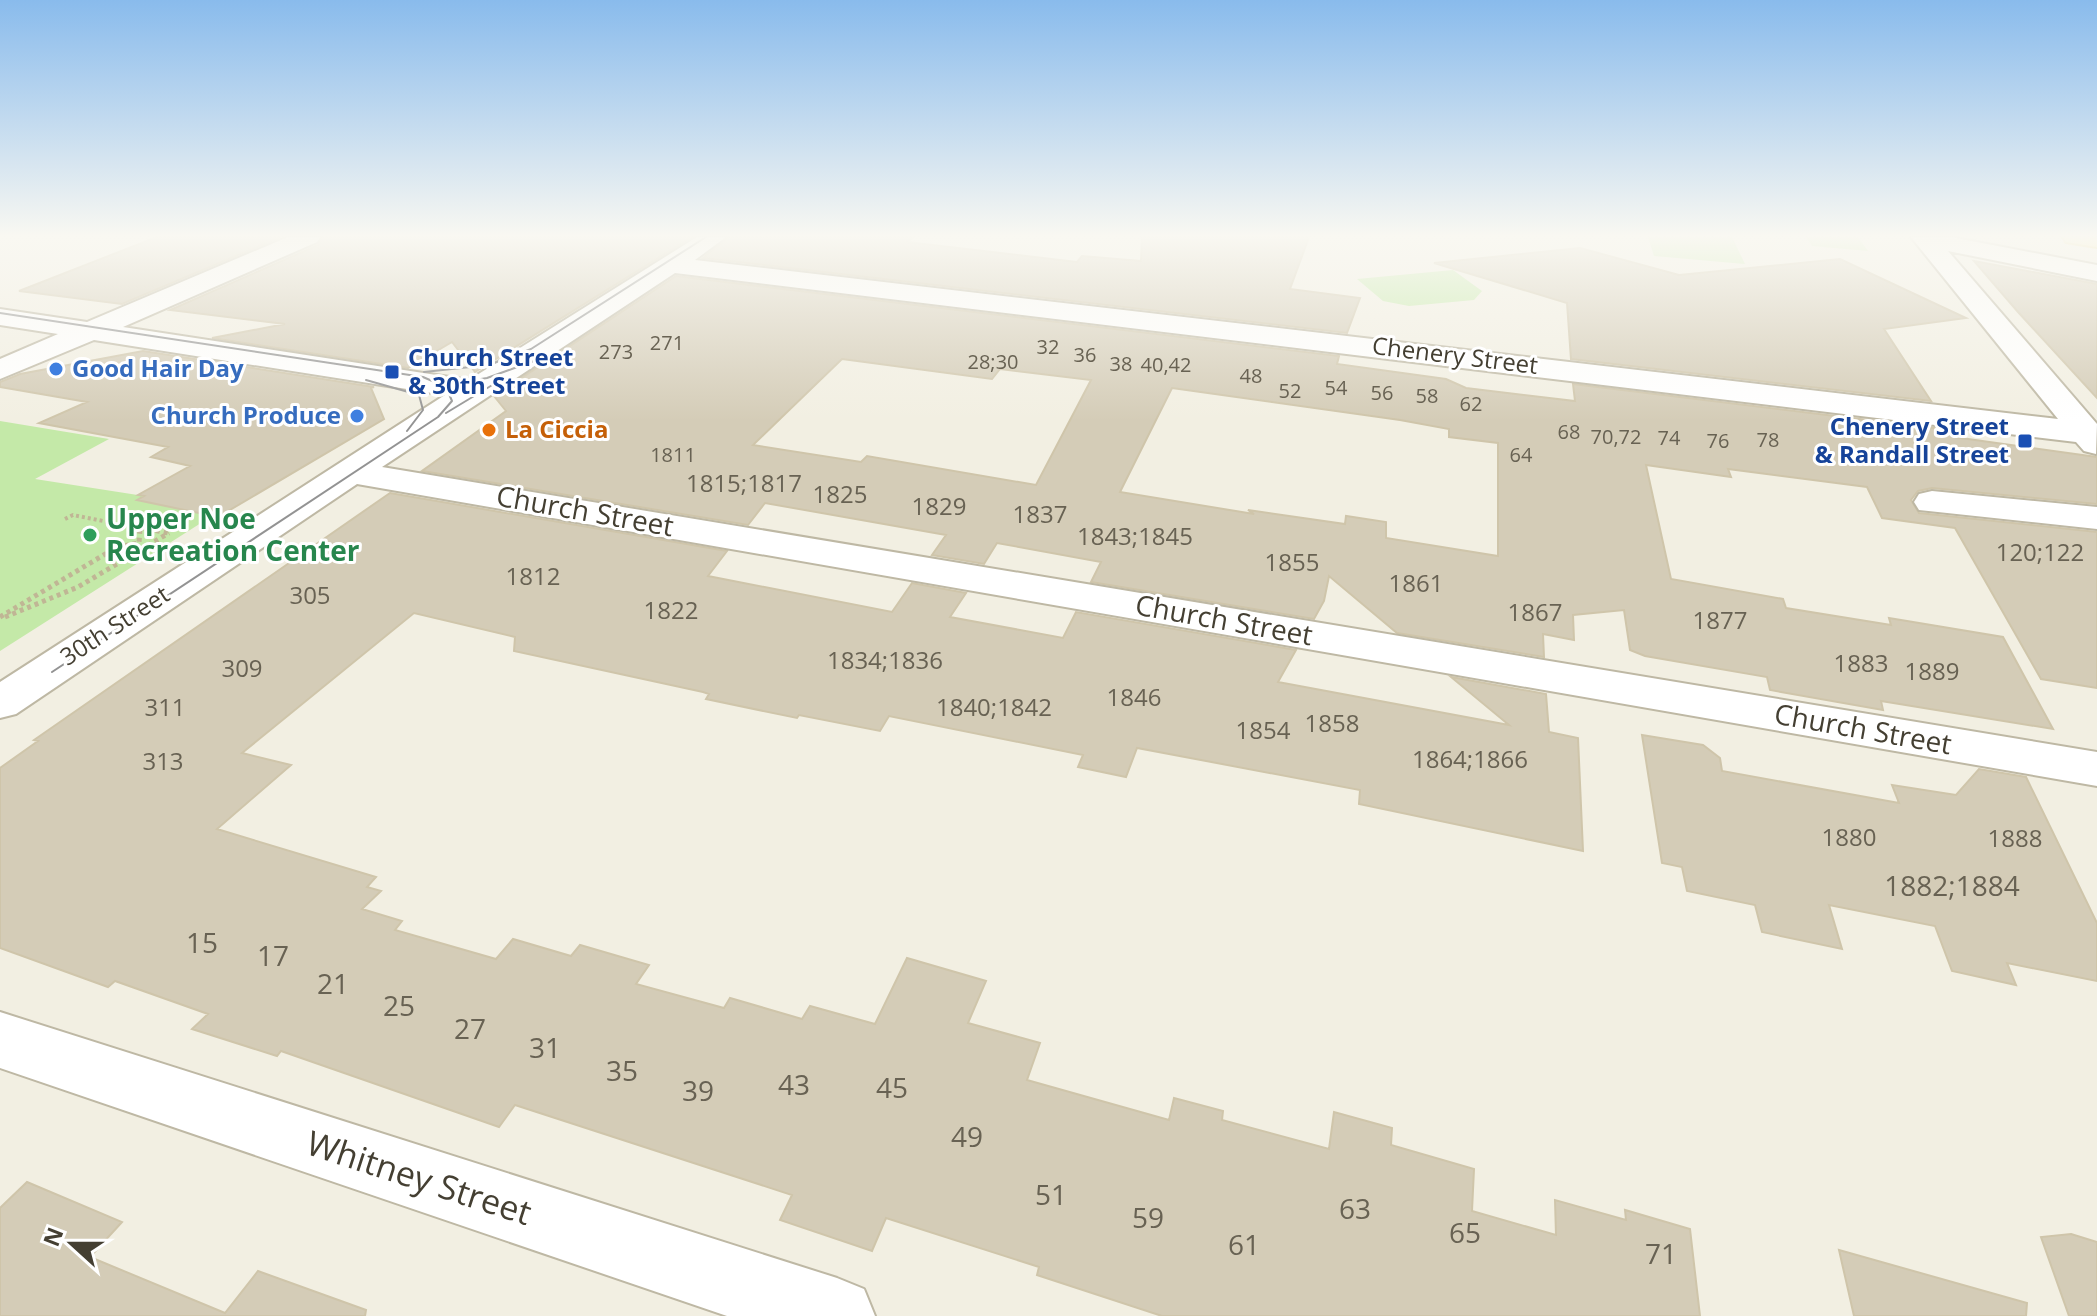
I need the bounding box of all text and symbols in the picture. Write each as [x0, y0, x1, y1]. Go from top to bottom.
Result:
street label: Chenery Street [1370, 328, 1540, 381]
house number: 271 [650, 329, 684, 356]
house number: 32 [1037, 333, 1059, 360]
house number: 273 [599, 338, 633, 365]
place label: Church Street & 30th Street [408, 340, 573, 401]
house number: 36 [1074, 341, 1096, 368]
house number: 28;30 [968, 348, 1019, 375]
house number: 38 [1110, 350, 1132, 377]
place label: Good Hair Day [72, 351, 244, 384]
house number: 40,42 [1141, 351, 1191, 378]
marker: Good Hair Day [47, 360, 65, 378]
house number: 48 [1240, 362, 1262, 389]
marker: Church Street & 30th Street [383, 363, 401, 381]
house number: 54 [1325, 374, 1348, 401]
house number: 52 [1279, 377, 1301, 404]
house number: 56 [1371, 379, 1393, 406]
house number: 58 [1416, 382, 1438, 409]
house number: 62 [1460, 390, 1482, 417]
place label: Church Produce [151, 398, 341, 431]
marker: Church Produce [348, 407, 366, 425]
place label: Chenery Street & Randall Street [1815, 409, 2009, 470]
place label: La Ciccia [505, 412, 608, 445]
house number: 68 [1558, 418, 1580, 445]
marker: La Ciccia [480, 421, 498, 439]
house number: 70,72 [1591, 423, 1641, 450]
house number: 74 [1658, 424, 1681, 451]
house number: 78 [1757, 426, 1779, 453]
house number: 76 [1707, 427, 1729, 454]
marker: Chenery Street & Randall Street [2016, 432, 2034, 450]
house number: 1811 [650, 441, 696, 468]
house number: 64 [1510, 441, 1533, 468]
house number: 1815;1817 [686, 466, 802, 499]
street label: Church Street [493, 476, 677, 544]
house number: 1825 [813, 477, 867, 510]
house number: 1829 [912, 489, 966, 522]
house number: 1837 [1013, 497, 1067, 530]
place label: Upper Noe Recreation Center [106, 499, 360, 569]
house number: 1843;1845 [1077, 519, 1193, 552]
marker: Upper Noe Recreation Center [81, 526, 99, 544]
house number: 120;122 [1996, 535, 2084, 568]
house number: 1855 [1265, 545, 1319, 578]
house number: 1812 [506, 559, 560, 592]
house number: 1861 [1389, 566, 1443, 599]
street label: 30th Street [53, 577, 175, 672]
house number: 305 [289, 578, 331, 611]
street label: Church Street [1132, 585, 1316, 653]
house number: 1822 [644, 593, 698, 626]
house number: 1867 [1508, 595, 1562, 628]
house number: 1877 [1693, 603, 1747, 636]
house number: 1834;1836 [827, 643, 943, 676]
house number: 1883 [1834, 646, 1888, 679]
house number: 309 [221, 651, 263, 684]
house number: 1889 [1905, 654, 1959, 687]
house number: 1846 [1107, 680, 1161, 713]
house number: 311 [144, 690, 186, 723]
house number: 1840;1842 [936, 690, 1052, 723]
street label: Church Street [1771, 694, 1955, 762]
house number: 1858 [1305, 706, 1359, 739]
house number: 1854 [1236, 713, 1291, 746]
house number: 1864;1866 [1412, 742, 1528, 775]
house number: 313 [142, 744, 184, 777]
house number: 1880 [1822, 820, 1876, 853]
house number: 1888 [1988, 821, 2042, 854]
house number: 1882;1884 [1884, 866, 2020, 904]
house number: 15 [186, 923, 218, 961]
house number: 17 [257, 936, 289, 974]
house number: 21 [317, 964, 349, 1002]
house number: 25 [383, 986, 415, 1024]
house number: 27 [454, 1009, 486, 1047]
house number: 31 [529, 1028, 561, 1066]
house number: 35 [606, 1051, 638, 1089]
house number: 43 [778, 1065, 810, 1103]
house number: 45 [876, 1068, 908, 1106]
house number: 39 [682, 1071, 714, 1109]
house number: 49 [951, 1117, 983, 1155]
street label: Whitney Street [301, 1119, 538, 1235]
house number: 51 [1035, 1175, 1067, 1213]
house number: 63 [1339, 1189, 1371, 1227]
house number: 59 [1132, 1198, 1164, 1236]
north arrow [32, 1204, 112, 1284]
house number: 65 [1449, 1213, 1481, 1251]
text: N [35, 1223, 70, 1250]
house number: 61 [1228, 1225, 1260, 1263]
house number: 71 [1645, 1234, 1677, 1272]

